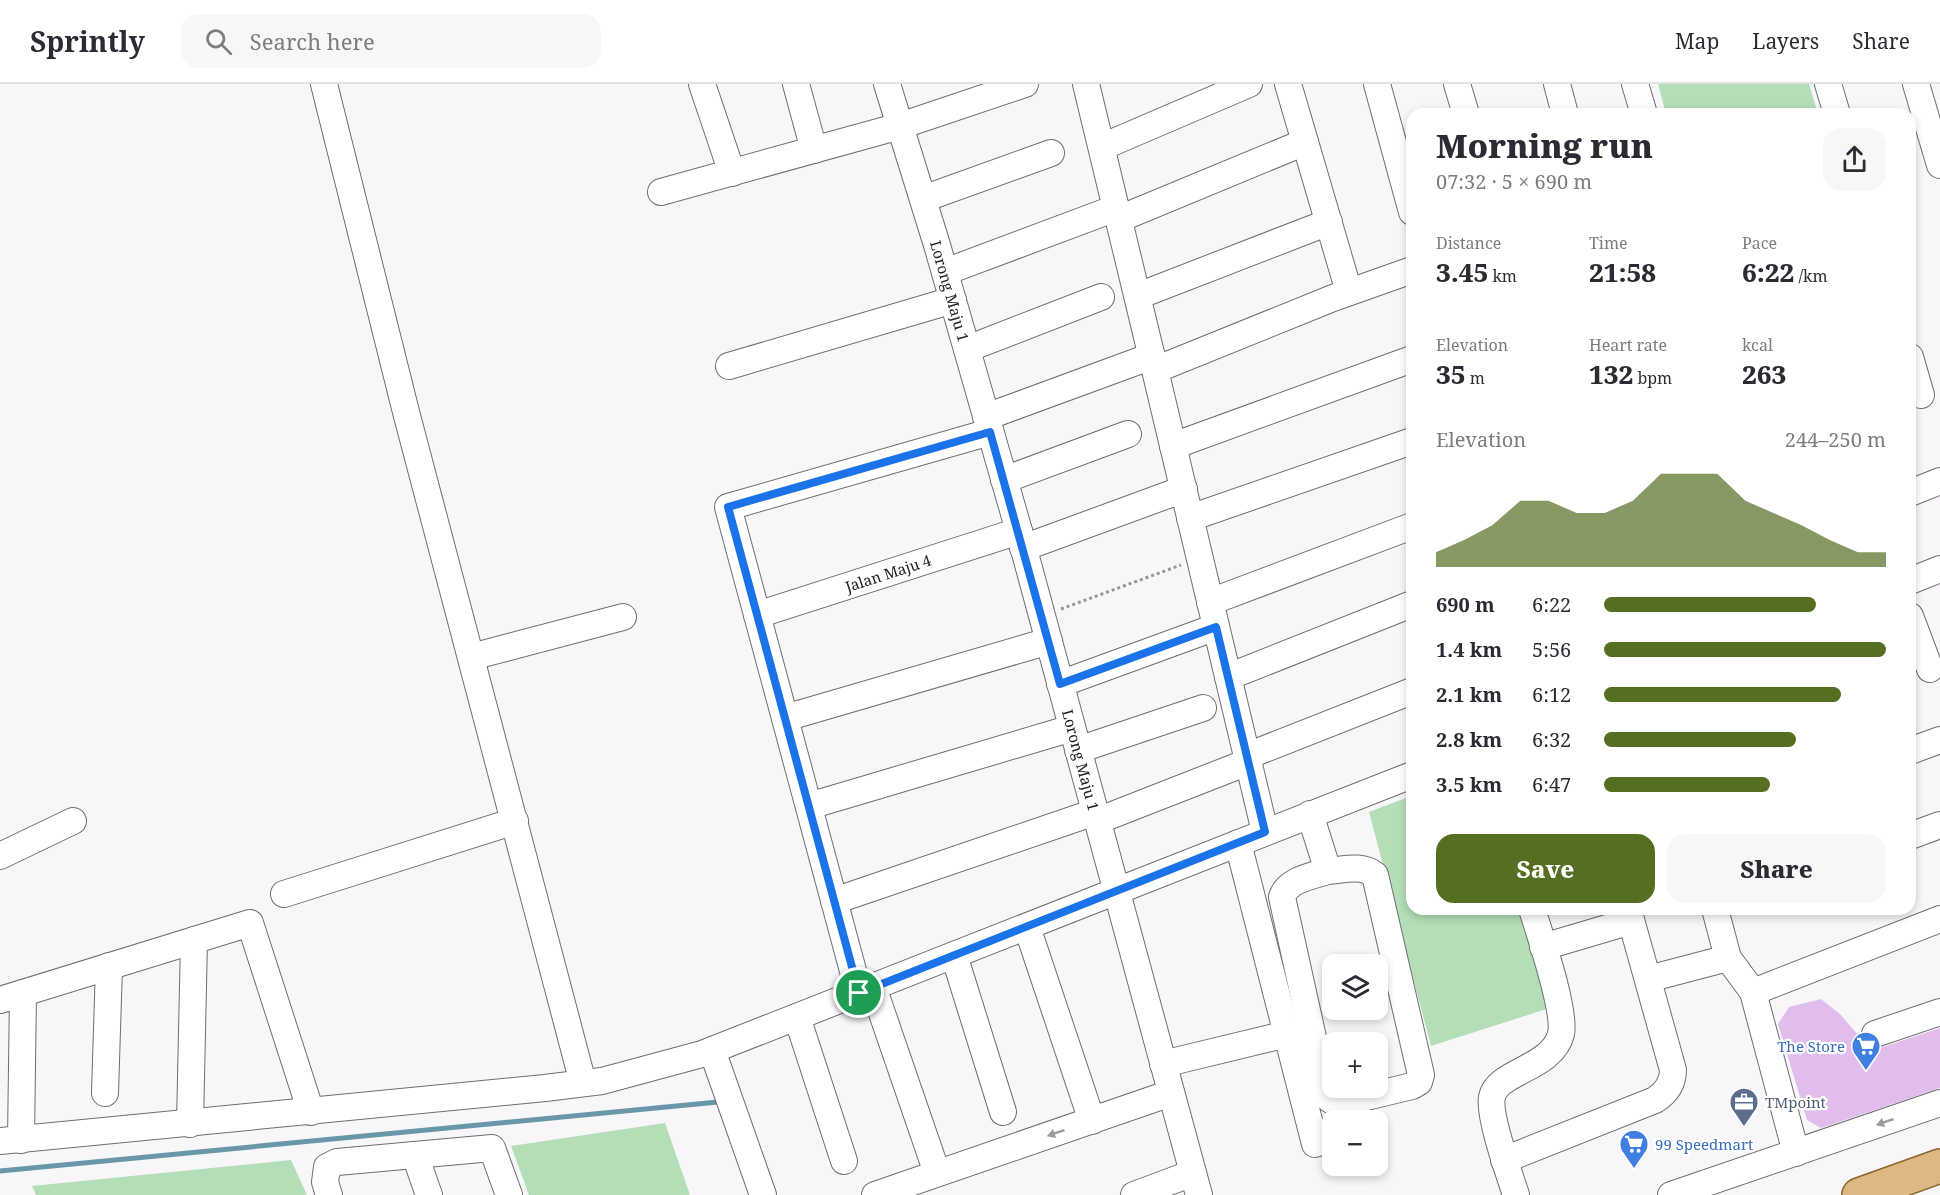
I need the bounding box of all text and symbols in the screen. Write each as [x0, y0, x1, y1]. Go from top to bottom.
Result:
search box [181, 14, 601, 68]
text: Sprintly [30, 22, 145, 60]
icon: search [202, 25, 235, 58]
text: Search here [250, 26, 375, 56]
text: Map [1675, 27, 1719, 55]
text: Layers [1752, 27, 1819, 55]
text: Share [1852, 27, 1910, 55]
text: Morning run [1436, 123, 1653, 168]
button: share [1823, 128, 1886, 191]
text: 07:32 · 5 × 690 m [1436, 168, 1592, 195]
text: Distance [1436, 232, 1501, 254]
text: Time [1589, 232, 1628, 254]
text: Pace [1742, 232, 1777, 254]
street label: Lorong Maju 1 [926, 238, 974, 344]
text: 3.45 [1436, 254, 1488, 290]
text: 21:58 [1589, 254, 1656, 290]
text: 6:22 [1742, 254, 1794, 290]
text: km [1488, 265, 1517, 287]
text: /km [1794, 265, 1828, 287]
text: Elevation [1436, 334, 1508, 356]
text: Heart rate [1589, 334, 1667, 356]
text: kcal [1742, 334, 1773, 356]
text: 35 [1436, 356, 1465, 392]
text: 132 [1589, 356, 1633, 392]
text: 263 [1742, 356, 1786, 392]
text: m [1465, 367, 1485, 389]
text: bpm [1633, 367, 1672, 389]
text: Elevation [1436, 426, 1526, 453]
text: 244–250 m [1785, 426, 1886, 453]
street label: Jalan Maju 4 [841, 550, 934, 597]
text: 690 m [1436, 591, 1495, 618]
text: 6:22 [1532, 591, 1571, 618]
text: 1.4 km [1436, 636, 1502, 663]
text: 5:56 [1532, 636, 1571, 663]
text: 2.1 km [1436, 681, 1502, 708]
text: 6:12 [1532, 681, 1571, 708]
street label: Lorong Maju 1 [1058, 707, 1104, 813]
text: 2.8 km [1436, 726, 1502, 753]
text: 6:32 [1532, 726, 1571, 753]
text: 3.5 km [1436, 771, 1502, 798]
text: 6:47 [1532, 771, 1571, 798]
button: Save [1436, 834, 1655, 903]
button: Share [1667, 834, 1886, 903]
map controls [1322, 954, 1388, 1176]
button: layers [1322, 954, 1388, 1020]
pin [833, 967, 884, 1018]
icon: arrive [842, 976, 875, 1009]
supermarket icon: The Store [1850, 1030, 1882, 1072]
button: + [1322, 1032, 1388, 1098]
place label: The Store [1777, 1036, 1845, 1056]
office icon: TMpoint [1728, 1086, 1760, 1128]
place label: TMpoint [1765, 1092, 1826, 1112]
button: − [1322, 1110, 1388, 1176]
one-way arrow [1876, 1118, 1894, 1128]
one-way arrow [1047, 1128, 1065, 1138]
supermarket icon: 99 Speedmart [1618, 1128, 1650, 1170]
place label: 99 Speedmart [1655, 1134, 1753, 1154]

